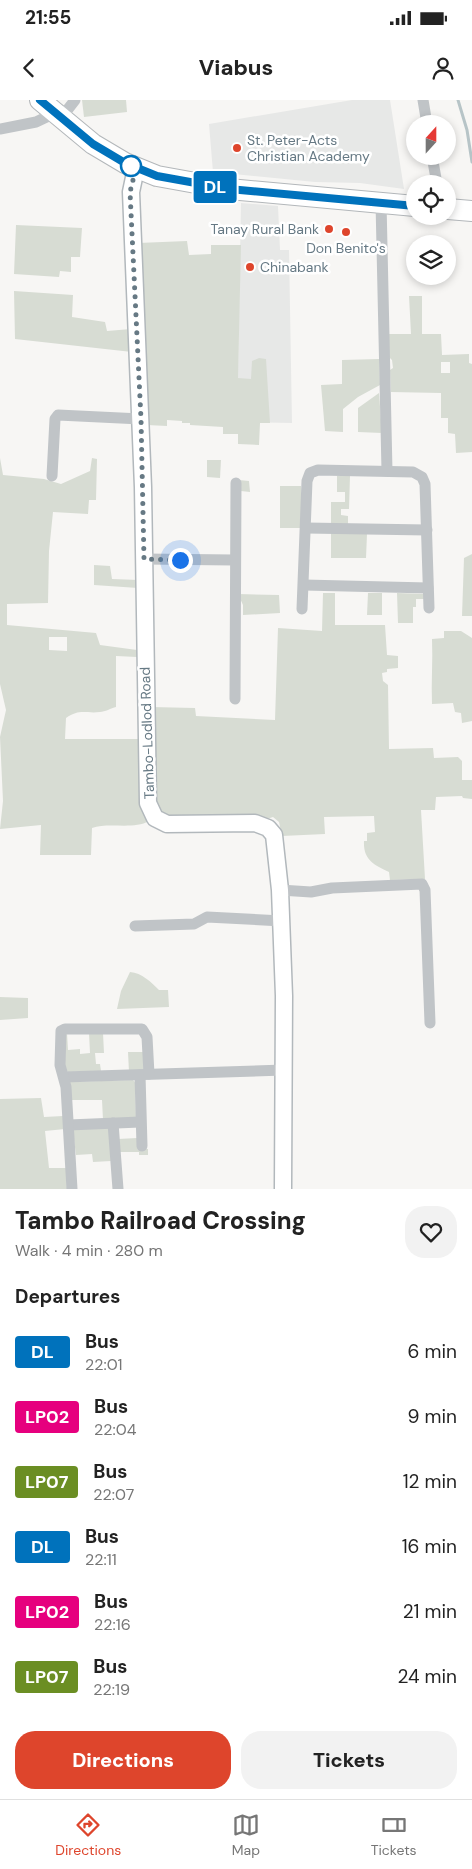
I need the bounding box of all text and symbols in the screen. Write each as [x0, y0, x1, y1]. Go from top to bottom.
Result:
text: 21:55 [25, 5, 71, 30]
text: Viabus [199, 53, 273, 82]
icon: back [15, 54, 43, 82]
icon: person [429, 54, 457, 82]
north arrow [406, 115, 456, 165]
map controls [406, 115, 456, 285]
place label: St. Peter-Acts Christian Academy [247, 131, 370, 165]
marker: St. Peter-Acts Christian Academy [231, 142, 243, 154]
unlabelled marker [120, 155, 142, 177]
line badge: DL [192, 171, 238, 203]
text: DL [204, 175, 226, 199]
button: locate [406, 175, 456, 225]
place label: Tanay Rural Bank [210, 220, 319, 238]
marker: Tanay Rural Bank [323, 223, 335, 235]
marker: Don Benito's [340, 226, 352, 238]
button: layers [406, 235, 456, 285]
place label: Don Benito's [306, 239, 386, 257]
place label: Chinabank [260, 258, 329, 276]
marker: Chinabank [244, 261, 256, 273]
your location [168, 548, 193, 573]
street label: Tambo-Lodlod Road [136, 667, 158, 799]
text: Tambo Railroad Crossing [15, 1205, 306, 1236]
button: heart [405, 1206, 457, 1258]
text: Walk · 4 min · 280 m [15, 1240, 163, 1261]
text: Departures [15, 1284, 120, 1309]
text: Bus [85, 1329, 119, 1354]
text: 6 min [408, 1339, 457, 1364]
text: DL [31, 1340, 54, 1364]
text: 22:01 [85, 1354, 123, 1375]
text: Bus [94, 1394, 128, 1419]
text: 9 min [408, 1404, 457, 1429]
text: LP02 [25, 1405, 69, 1429]
text: 22:04 [94, 1419, 136, 1440]
text: Bus [93, 1459, 127, 1484]
text: 12 min [403, 1469, 457, 1494]
text: LP07 [25, 1470, 68, 1494]
text: 22:07 [93, 1484, 134, 1505]
text: Bus [85, 1524, 119, 1549]
text: 16 min [402, 1534, 457, 1559]
text: DL [31, 1535, 54, 1559]
text: 22:11 [85, 1549, 117, 1570]
text: Bus [94, 1589, 128, 1614]
text: 21 min [403, 1599, 457, 1624]
text: LP02 [25, 1600, 69, 1624]
text: 22:16 [94, 1614, 131, 1635]
text: Bus [93, 1654, 127, 1679]
text: 24 min [397, 1664, 457, 1689]
text: LP07 [25, 1665, 68, 1689]
text: 22:19 [93, 1679, 130, 1700]
button: Directions [15, 1731, 231, 1789]
button: Tickets [241, 1731, 457, 1789]
tab: Directions [55, 1811, 121, 1859]
tab: Map [232, 1811, 260, 1859]
tab: Tickets [371, 1811, 417, 1859]

